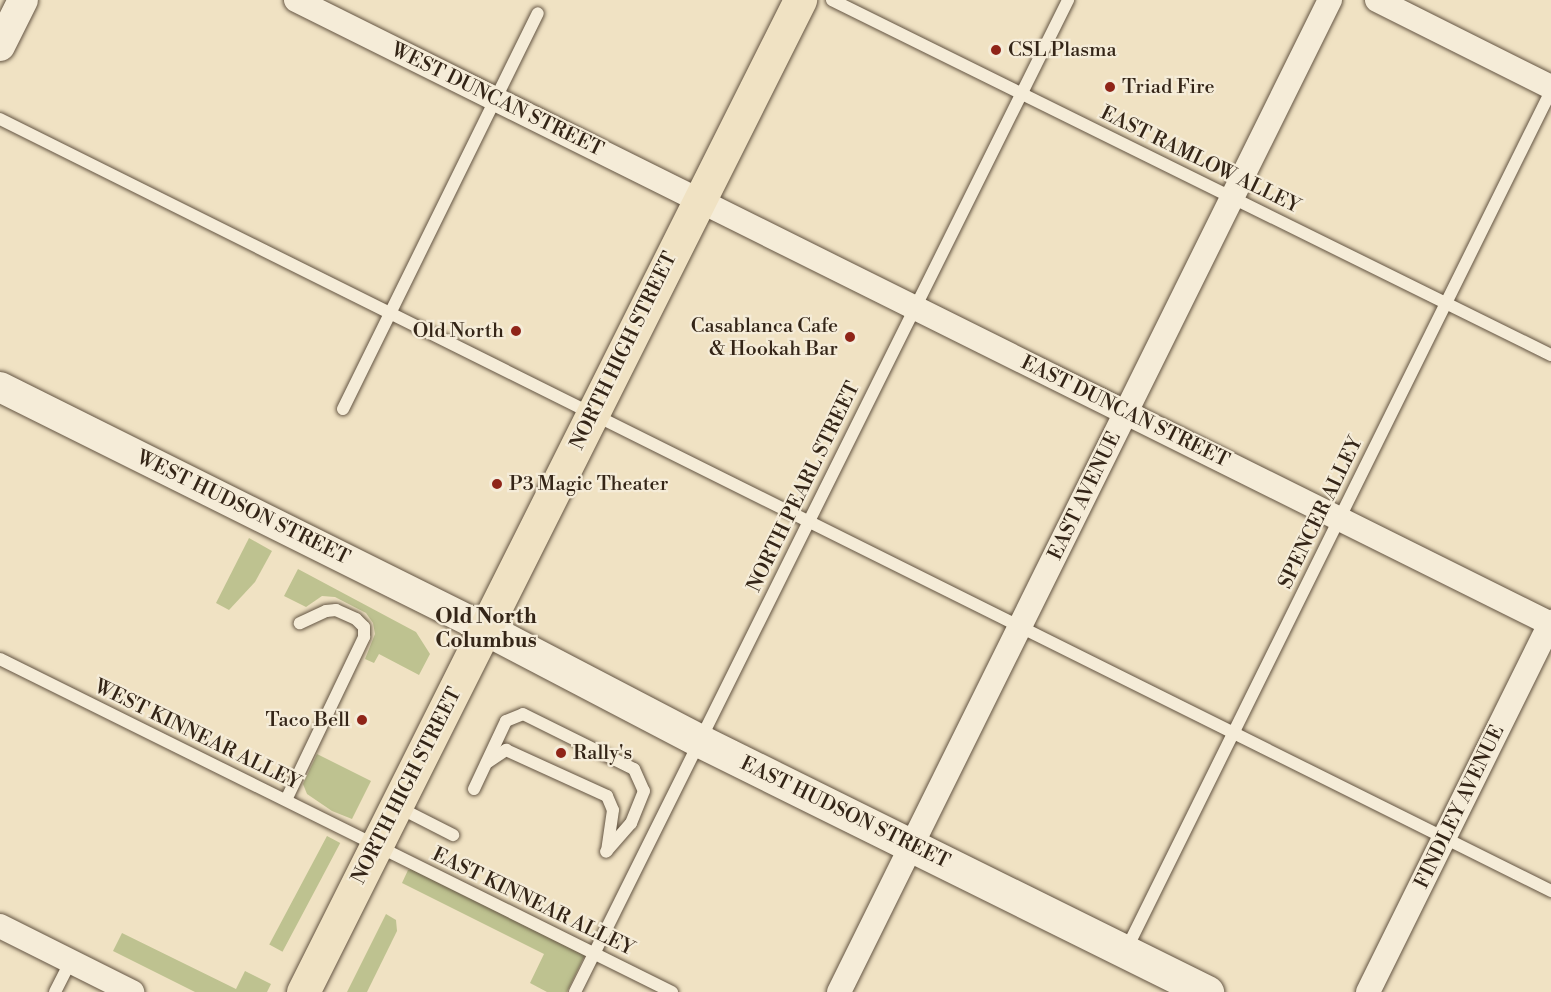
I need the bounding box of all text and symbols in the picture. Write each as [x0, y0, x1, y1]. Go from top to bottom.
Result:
street label: WEST DUNCAN STREET [387, 38, 607, 162]
place label: CSL Plasma [1008, 38, 1117, 62]
marker: CSL Plasma [989, 43, 1003, 57]
place label: Triad Fire [1122, 75, 1215, 99]
marker: Triad Fire [1103, 80, 1117, 94]
street label: EAST RAMLOW ALLEY [1096, 101, 1304, 219]
street label: NORTH HIGH STREET [566, 248, 682, 454]
place label: Casablanca Cafe & Hookah Bar [691, 314, 838, 361]
place label: Old North [413, 319, 504, 343]
marker: Old North [509, 324, 523, 338]
marker: Casablanca Cafe & Hookah Bar [843, 330, 857, 344]
street label: EAST DUNCAN STREET [1017, 351, 1233, 473]
street label: NORTH PEARL STREET [743, 378, 865, 596]
street label: EAST AVENUE [1044, 428, 1126, 564]
street label: SPENCER ALLEY [1274, 433, 1368, 593]
street label: WEST HUDSON STREET [132, 446, 354, 570]
place label: P3 Magic Theater [509, 472, 668, 496]
marker: P3 Magic Theater [490, 477, 504, 491]
district label: Old North Columbus [435, 604, 537, 654]
street label: WEST KINNEAR ALLEY [90, 675, 304, 795]
street label: NORTH HIGH STREET [347, 684, 467, 888]
place label: Taco Bell [266, 708, 350, 732]
marker: Taco Bell [355, 713, 369, 727]
street label: FINDLEY AVENUE [1410, 722, 1510, 892]
place label: Rally's [573, 741, 632, 765]
marker: Rally's [554, 746, 568, 760]
street label: EAST HUDSON STREET [736, 752, 954, 874]
street label: EAST KINNEAR ALLEY [428, 843, 638, 961]

